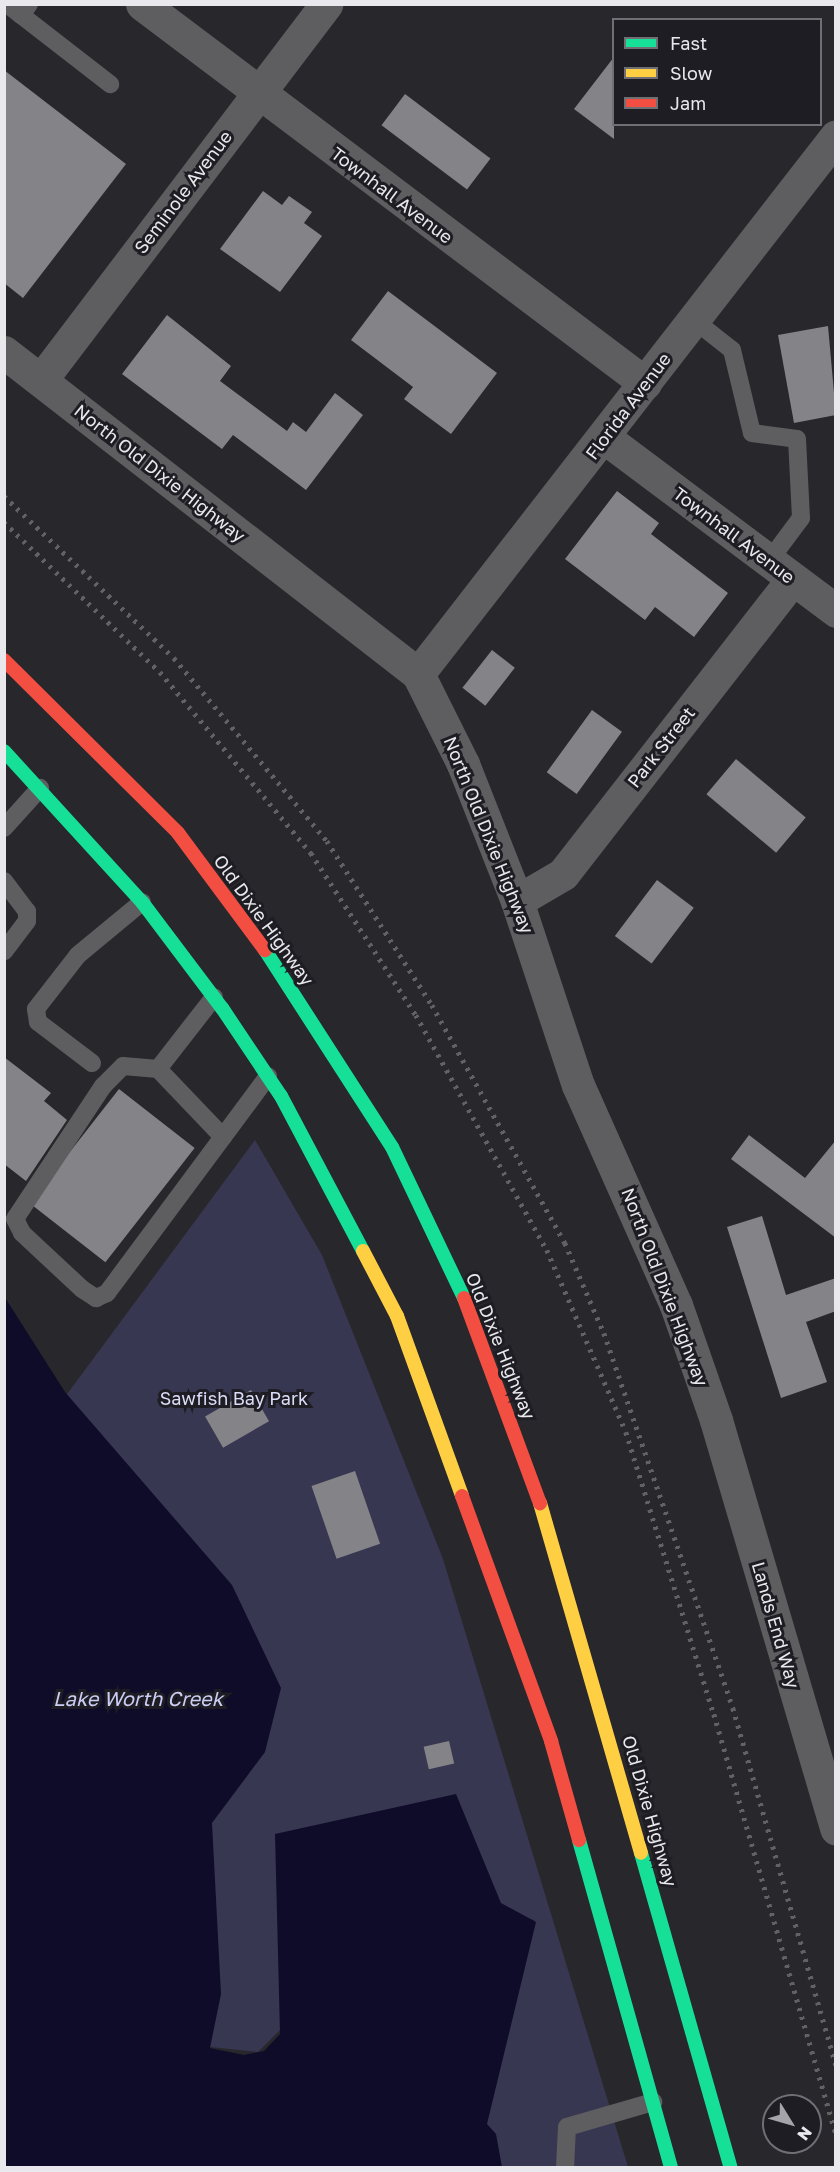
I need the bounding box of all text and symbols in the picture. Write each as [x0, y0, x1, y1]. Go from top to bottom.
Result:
legend [612, 18, 822, 126]
text: Fast [670, 32, 707, 54]
text: Slow [670, 62, 712, 84]
text: Jam [670, 92, 706, 114]
street label: Seminole Avenue [130, 126, 236, 258]
street label: Townhall Avenue [327, 142, 457, 248]
street label: Florida Avenue [581, 348, 675, 464]
street label: North Old Dixie Highway [70, 400, 250, 546]
street label: Townhall Avenue [669, 482, 799, 588]
street label: Park Street [623, 702, 699, 792]
street label: North Old Dixie Highway [440, 733, 538, 937]
street label: Old Dixie Highway [209, 850, 319, 990]
street label: North Old Dixie Highway [617, 1185, 713, 1389]
street label: Old Dixie Highway [462, 1270, 540, 1422]
park label: Sawfish Bay Park [160, 1387, 308, 1409]
street label: Lands End Way [748, 1559, 804, 1691]
water label: Lake Worth Creek [53, 1686, 223, 1710]
street label: Old Dixie Highway [618, 1733, 682, 1889]
north arrow [762, 2094, 822, 2154]
text: N [793, 2123, 816, 2145]

